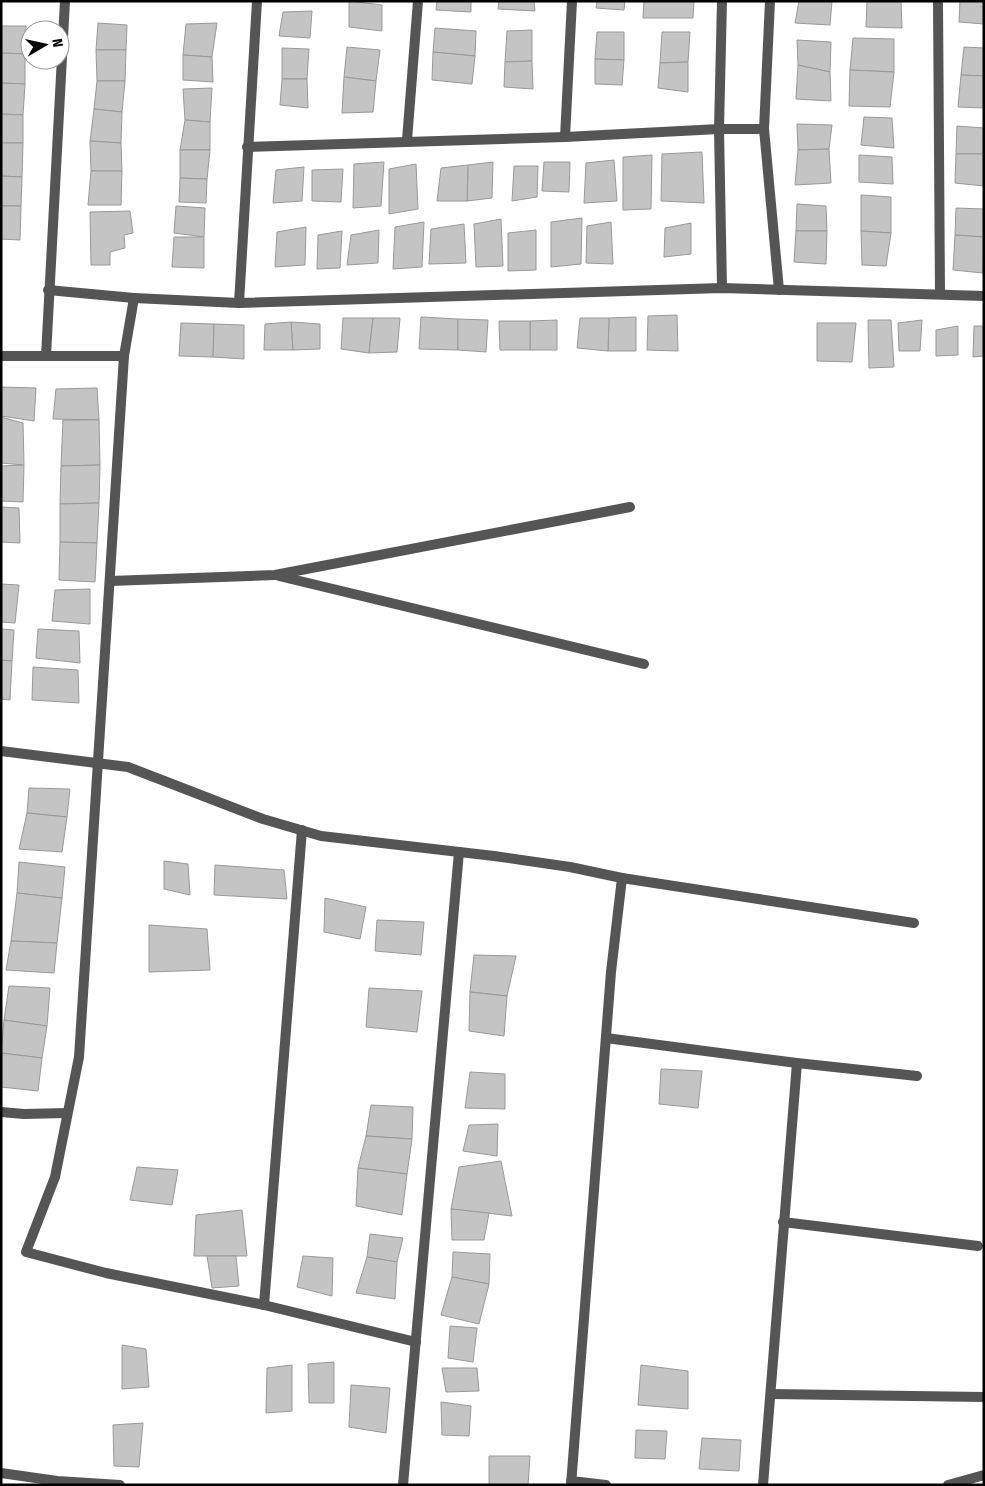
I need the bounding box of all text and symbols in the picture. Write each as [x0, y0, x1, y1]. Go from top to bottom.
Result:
north arrow [20, 20, 70, 70]
text: N [48, 38, 66, 49]

